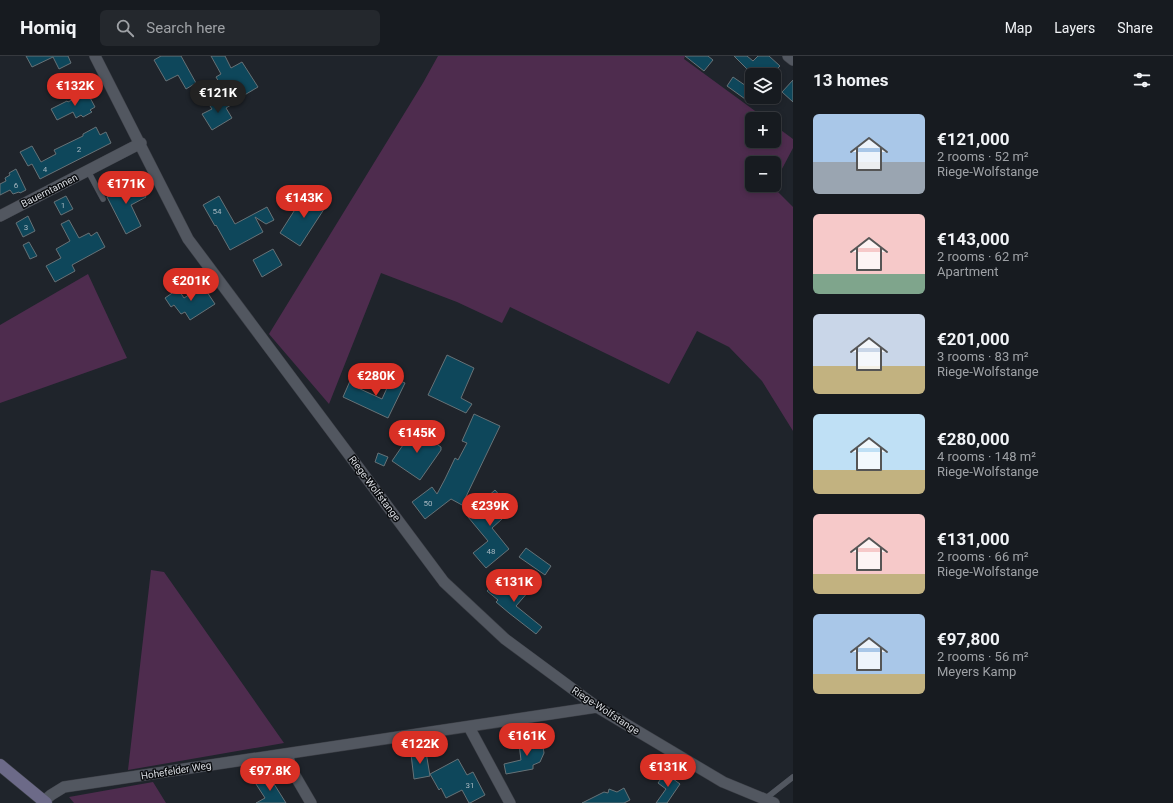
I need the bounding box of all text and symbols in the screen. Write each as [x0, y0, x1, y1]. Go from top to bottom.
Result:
search box [100, 10, 380, 46]
text: Homiq [20, 16, 76, 39]
icon: search [114, 17, 136, 39]
text: Search here [146, 19, 225, 37]
text: Map [1005, 20, 1032, 36]
text: Layers [1054, 20, 1095, 36]
text: Share [1117, 20, 1153, 36]
map controls [745, 68, 781, 192]
button: layers [745, 68, 781, 104]
icon: filters [1131, 69, 1153, 91]
text: 13 homes [813, 70, 889, 90]
pin: €132K [47, 73, 103, 107]
text: €132K [56, 78, 94, 93]
pin: €121K [190, 80, 246, 114]
text: €121K [199, 85, 237, 100]
button: + [745, 112, 781, 148]
text: €121,000 [937, 129, 1009, 149]
icon: home [845, 130, 893, 178]
house number: 2 [77, 145, 82, 154]
text: 2 rooms · 52 m² [937, 149, 1029, 164]
button: − [745, 156, 781, 192]
text: Riege-Wolfstange [937, 164, 1039, 179]
house number: 4 [43, 165, 48, 174]
street label: Bauerntannen [19, 171, 79, 209]
pin: €171K [98, 171, 154, 205]
text: €171K [107, 176, 145, 191]
house number: 6 [14, 181, 19, 190]
pin: €143K [276, 185, 332, 219]
text: €143K [285, 190, 323, 205]
house number: 1 [61, 201, 65, 210]
house number: 54 [213, 207, 222, 216]
house number: 3 [24, 223, 28, 232]
text: €143,000 [937, 229, 1009, 249]
icon: home [845, 230, 893, 278]
text: 2 rooms · 62 m² [937, 249, 1029, 264]
text: Apartment [937, 264, 999, 279]
pin: €201K [163, 268, 219, 302]
text: €201K [172, 273, 210, 288]
text: €201,000 [937, 329, 1009, 349]
icon: home [845, 330, 893, 378]
text: 3 rooms · 83 m² [937, 349, 1029, 364]
pin: €280K [348, 363, 404, 397]
text: Riege-Wolfstange [937, 364, 1039, 379]
text: €280K [357, 368, 395, 383]
pin: €145K [389, 420, 445, 454]
text: €145K [398, 425, 436, 440]
text: €280,000 [937, 429, 1009, 449]
icon: home [845, 430, 893, 478]
text: 4 rooms · 148 m² [937, 449, 1036, 464]
street label: Riege-Wolfstange [347, 454, 403, 523]
text: Riege-Wolfstange [937, 464, 1039, 479]
pin: €239K [462, 493, 518, 527]
text: €239K [471, 498, 509, 513]
house number: 50 [424, 499, 433, 508]
text: €131,000 [937, 529, 1009, 549]
icon: home [845, 530, 893, 578]
house number: 48 [487, 547, 496, 556]
text: 2 rooms · 66 m² [937, 549, 1029, 564]
text: Riege-Wolfstange [937, 564, 1039, 579]
pin: €131K [486, 569, 542, 603]
text: €131K [495, 574, 533, 589]
text: €97,800 [937, 629, 1000, 649]
icon: home [845, 630, 893, 678]
text: 2 rooms · 56 m² [937, 649, 1029, 664]
text: Meyers Kamp [937, 664, 1016, 679]
street label: Riege-Wolfstange [570, 685, 642, 736]
pin: €161K [499, 723, 555, 757]
text: €161K [508, 728, 546, 743]
pin: €122K [392, 731, 448, 765]
text: €122K [401, 736, 439, 751]
pin: €131K [640, 754, 696, 788]
pin: €97.8K [237, 758, 303, 792]
street label: Hohefelder Weg [140, 759, 212, 781]
text: €131K [649, 759, 687, 774]
text: €97.8K [249, 763, 291, 778]
house number: 31 [466, 781, 475, 790]

